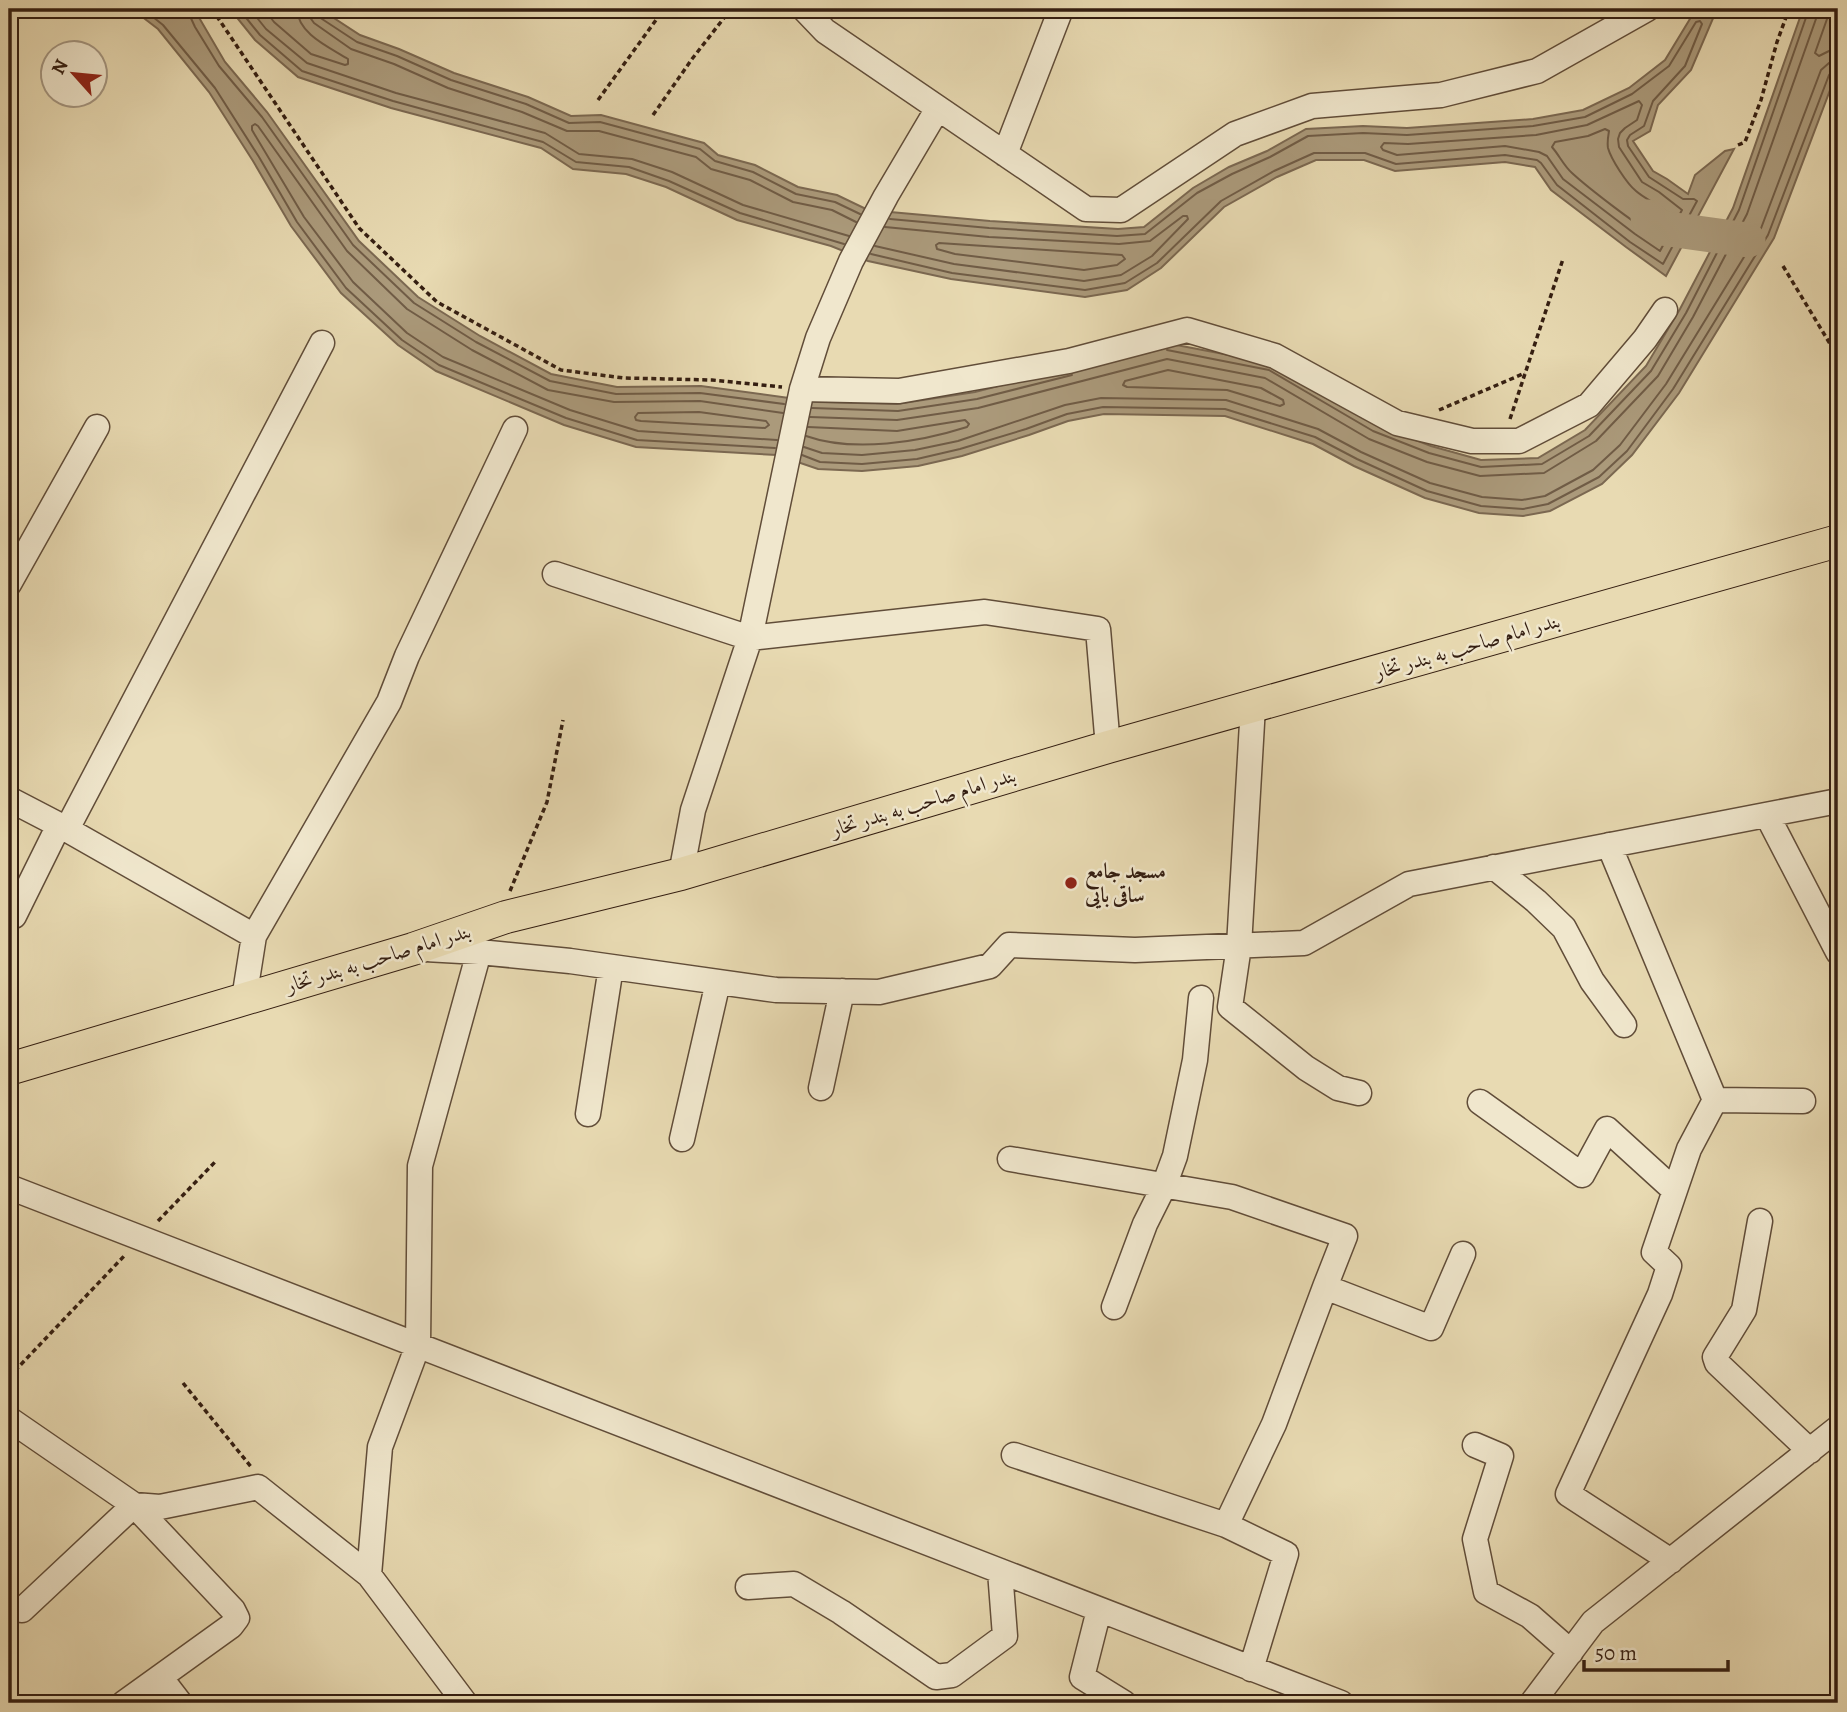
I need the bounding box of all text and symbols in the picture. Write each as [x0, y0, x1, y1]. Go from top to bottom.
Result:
north arrow [38, 38, 108, 108]
text: N [45, 55, 75, 79]
street label: بندر امام صاحب به بندر تخار [1369, 606, 1564, 690]
street label: بندر امام صاحب به بندر تخار [825, 761, 1020, 848]
place label: مسجد جامع ساقی بایی [1084, 857, 1166, 909]
marker: مسجد جامع ساقی بایی [1063, 875, 1079, 891]
street label: بندر امام صاحب به بندر تخار [280, 917, 475, 1004]
scale bar [1584, 1628, 1728, 1672]
text: 50 m [1595, 1639, 1637, 1667]

